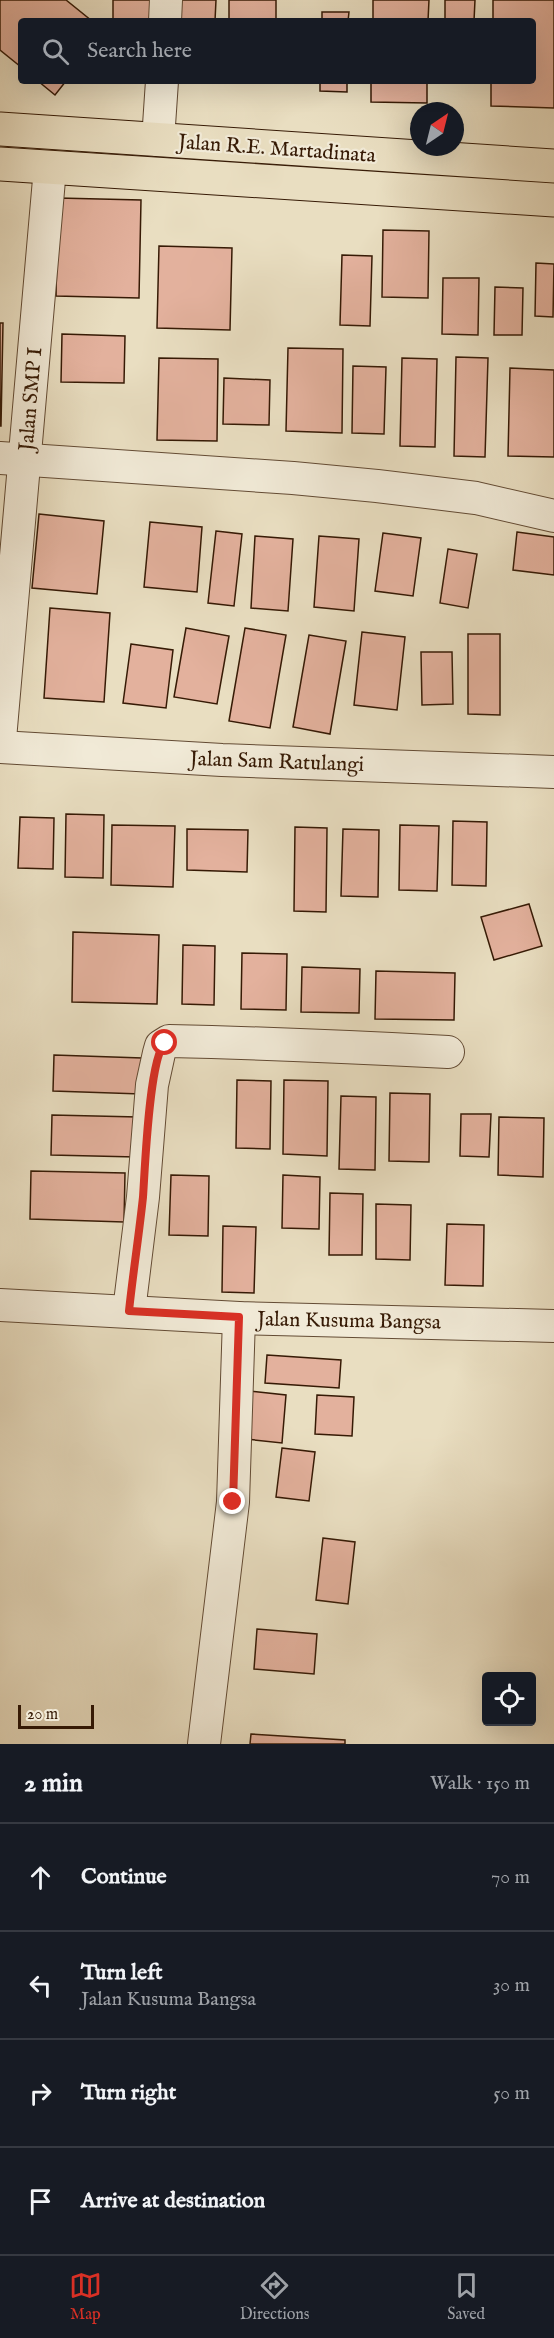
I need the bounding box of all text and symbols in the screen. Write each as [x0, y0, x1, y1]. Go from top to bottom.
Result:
search box [18, 18, 536, 84]
icon: search [39, 35, 72, 68]
text: Search here [87, 37, 192, 65]
north arrow [410, 102, 464, 156]
street label: Jalan R.E. Martadinata [175, 129, 378, 170]
street label: Jalan SMP I [13, 346, 49, 454]
street label: Jalan Sam Ratulangi [187, 746, 365, 779]
route start [151, 1029, 177, 1055]
street label: Jalan Kusuma Bangsa [255, 1306, 442, 1337]
route end [219, 1488, 245, 1514]
map controls [482, 1672, 536, 1726]
button: locate [482, 1672, 536, 1726]
scale bar [18, 1702, 94, 1730]
text: 20 m [27, 1705, 58, 1725]
text: 2 min [24, 1767, 83, 1800]
text: Walk · 150 m [430, 1771, 530, 1796]
icon: ahead [24, 1861, 57, 1894]
text: Continue [81, 1863, 167, 1891]
text: 70 m [491, 1865, 530, 1890]
text: Turn left [81, 1959, 163, 1987]
icon: left [24, 1969, 57, 2002]
text: 30 m [493, 1973, 530, 1998]
text: Jalan Kusuma Bangsa [81, 1987, 256, 2012]
icon: right [24, 2077, 57, 2110]
text: Turn right [81, 2079, 176, 2107]
text: 50 m [493, 2081, 530, 2106]
icon: arrive [24, 2185, 57, 2218]
text: Arrive at destination [81, 2187, 265, 2215]
tab: Map [69, 2269, 102, 2325]
tab: Directions [240, 2269, 309, 2325]
tab: Saved [447, 2269, 485, 2325]

